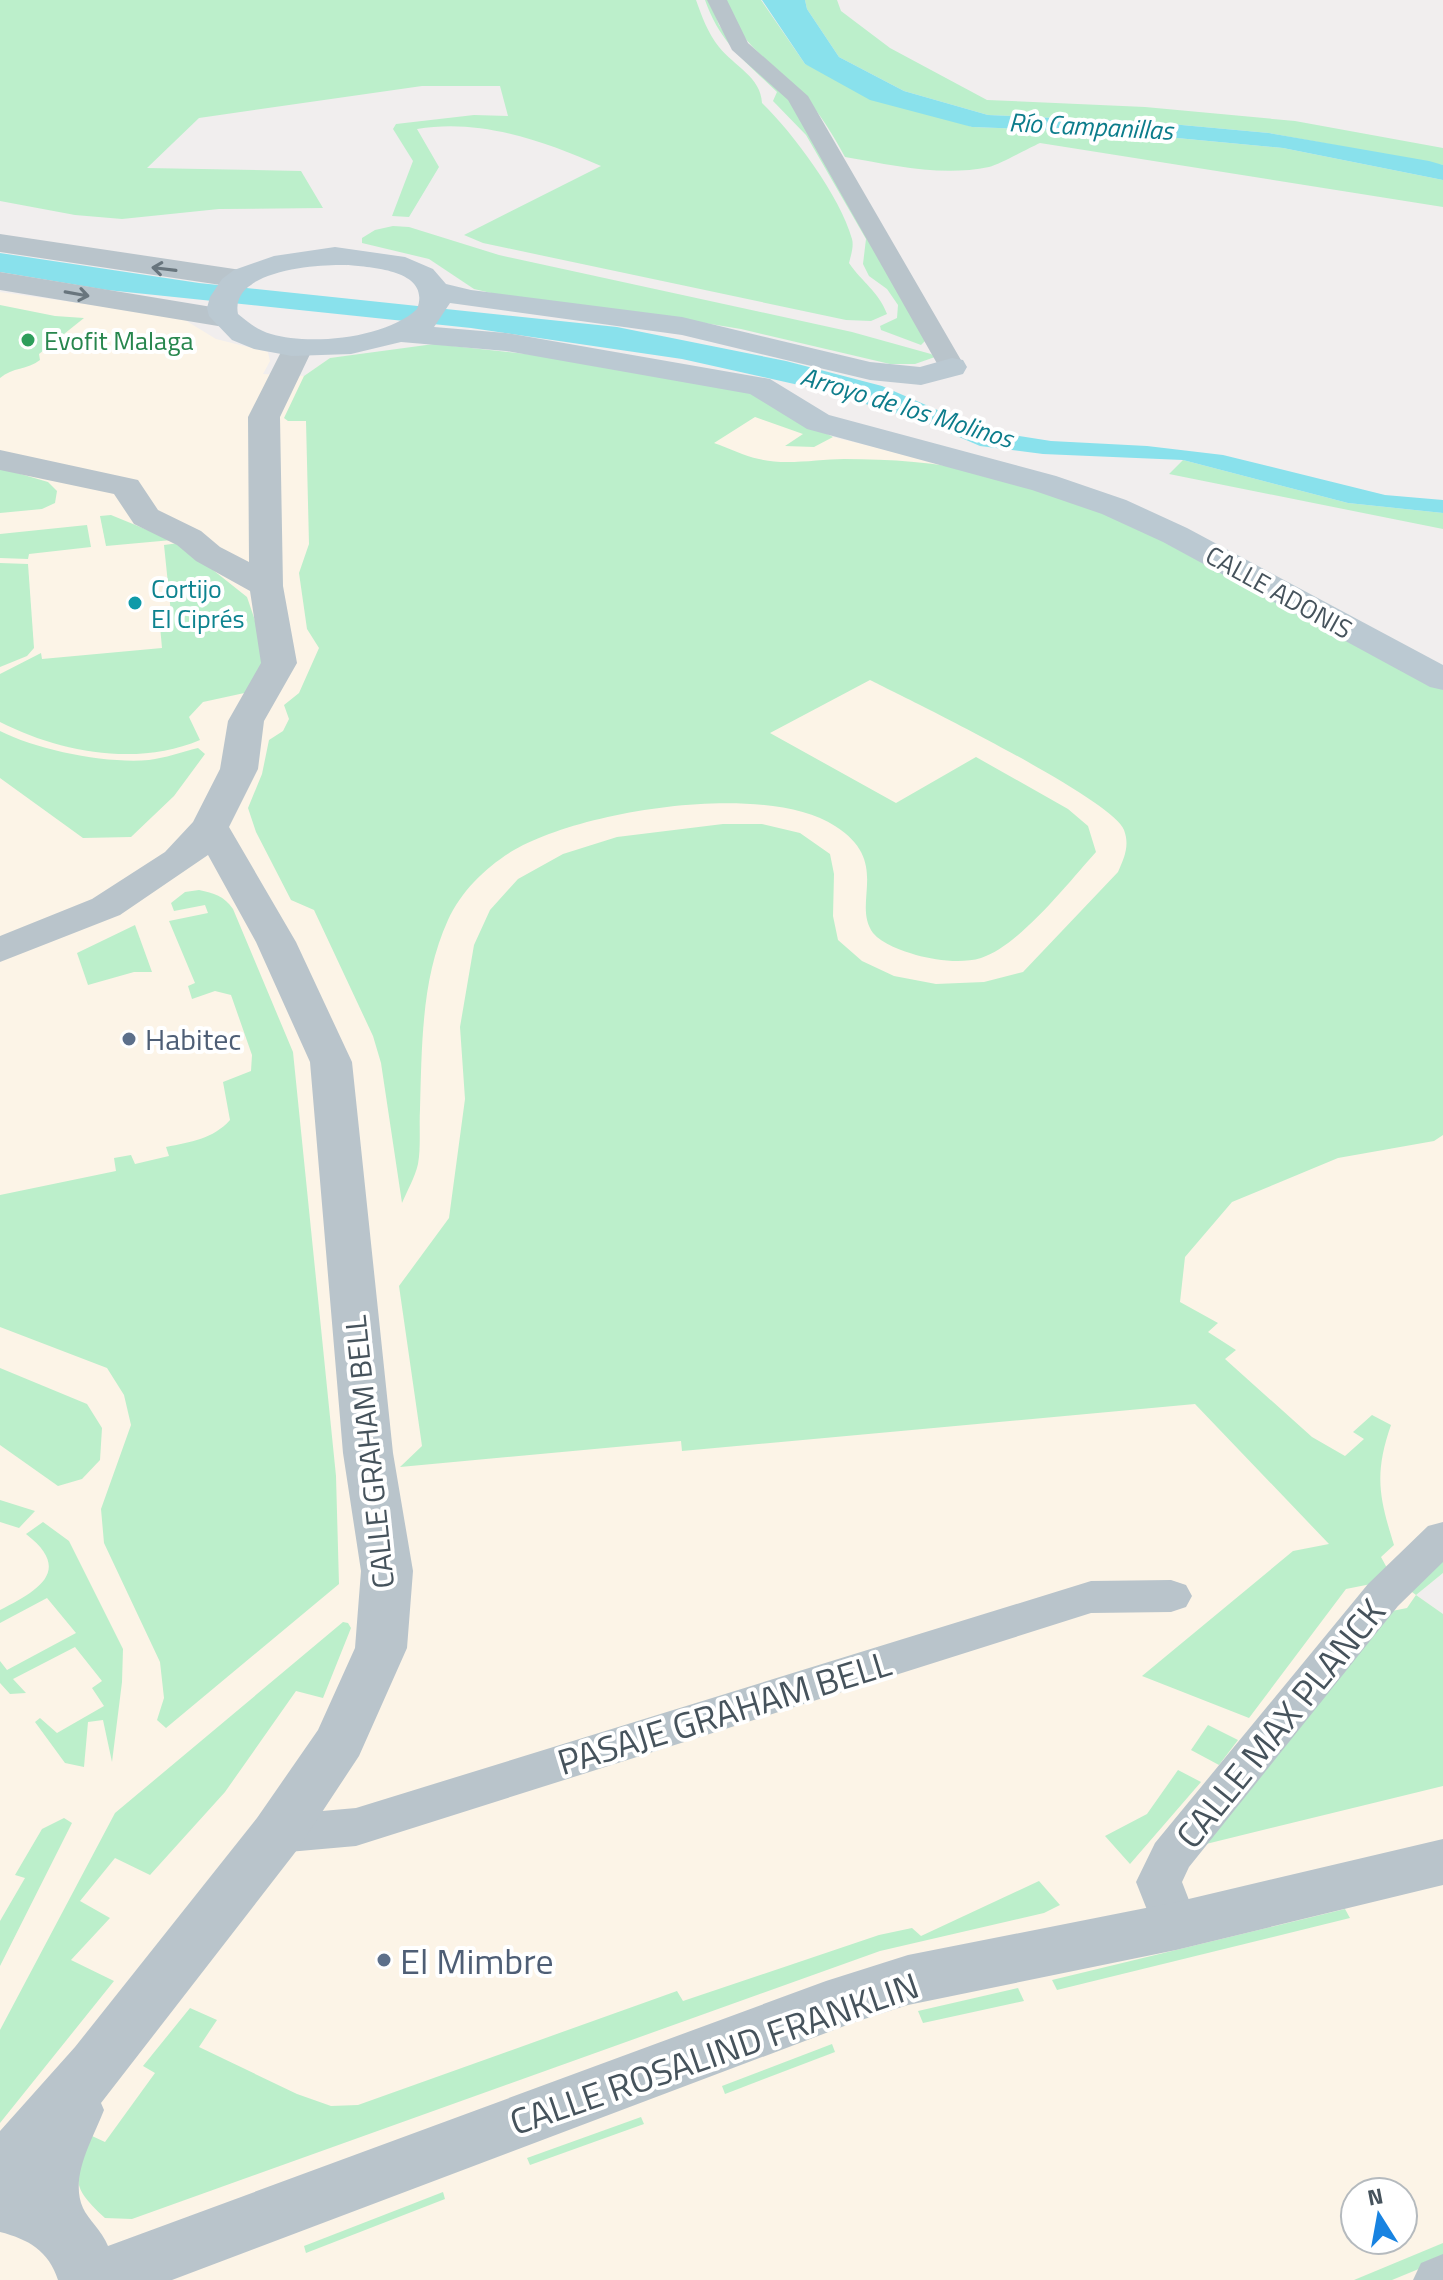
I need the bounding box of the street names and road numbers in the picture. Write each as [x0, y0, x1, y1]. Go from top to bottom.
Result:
street label: CALLE ADONIS [1199, 536, 1359, 648]
street label: CALLE GRAHAM BELL [332, 1313, 406, 1591]
street label: CALLE MAX PLANCK [1162, 1586, 1398, 1860]
street label: PASAJE GRAHAM BELL [550, 1635, 898, 1789]
street label: CALLE ROSALIND FRANKLIN [502, 1957, 926, 2149]

